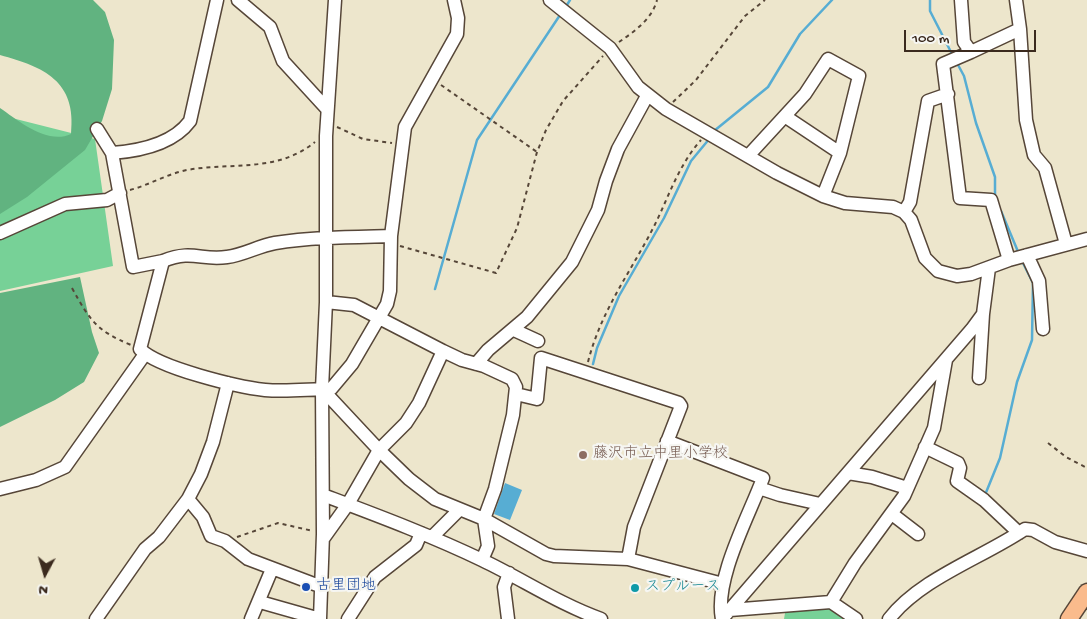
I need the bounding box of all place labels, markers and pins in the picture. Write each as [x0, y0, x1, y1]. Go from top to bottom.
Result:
place label: 藤沢市立中里小学校 [593, 446, 728, 464]
marker: 藤沢市立中里小学校 [577, 449, 589, 461]
place label: 古里団地 [316, 578, 376, 596]
place label: スプルース [645, 579, 721, 597]
marker: 古里団地 [300, 581, 312, 593]
marker: スプルース [629, 582, 641, 594]

